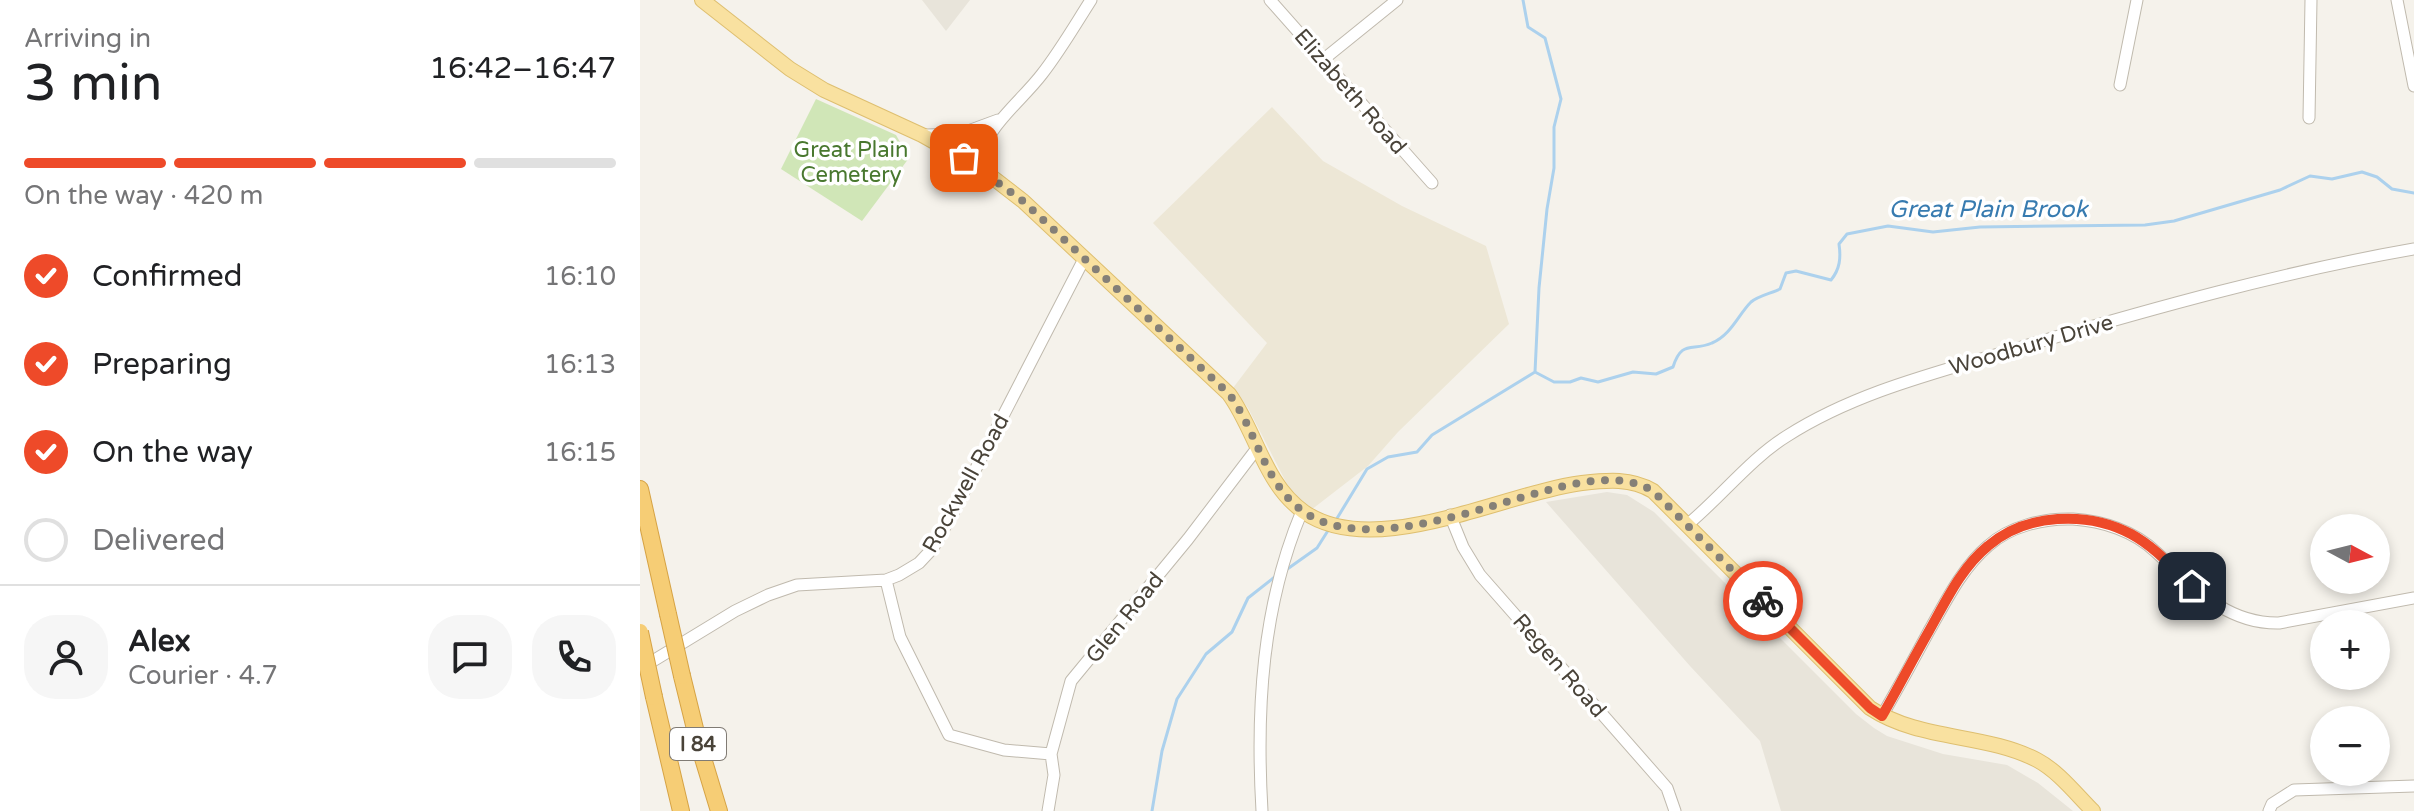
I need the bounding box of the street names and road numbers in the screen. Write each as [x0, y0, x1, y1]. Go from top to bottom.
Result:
street label: Elizabeth Road [1289, 24, 1412, 160]
street label: Woodbury Drive [1946, 309, 2116, 381]
street label: Rockwell Road [917, 410, 1015, 557]
street label: Glen Road [1080, 567, 1169, 668]
street label: Regen Road [1507, 609, 1611, 723]
road number: I 84 [670, 728, 726, 760]

